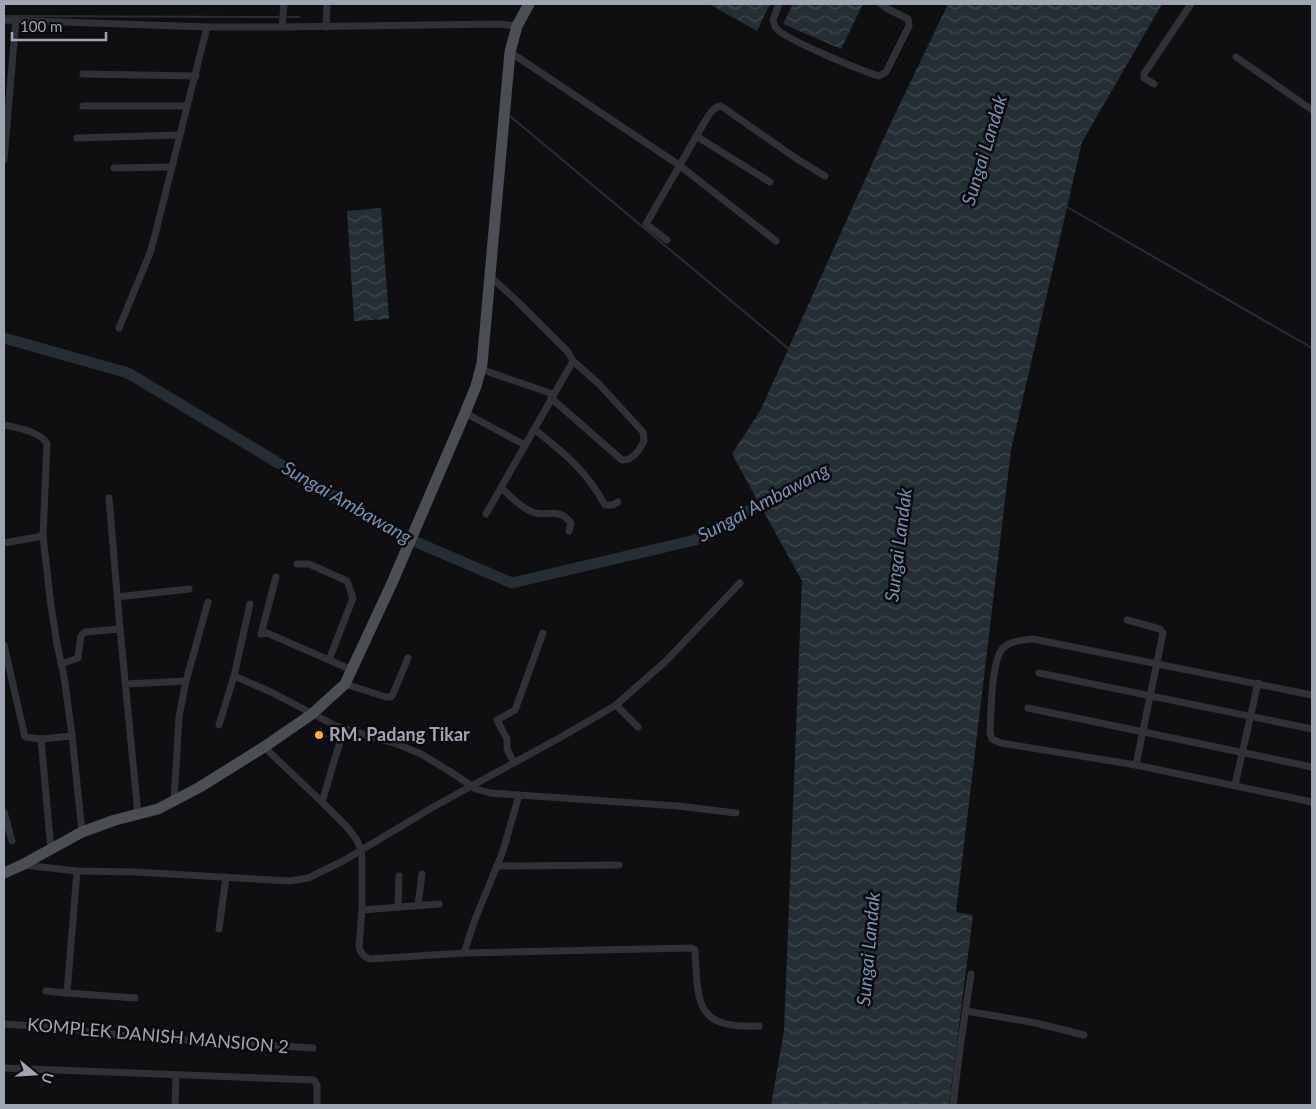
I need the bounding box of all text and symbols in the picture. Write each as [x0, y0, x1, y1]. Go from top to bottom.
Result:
scale bar [12, 10, 106, 42]
text: 100 m [20, 17, 62, 35]
water label: Sungai Landak [956, 91, 1012, 208]
water label: Sungai Ambawang [278, 455, 417, 548]
water label: Sungai Ambawang [693, 457, 833, 546]
water label: Sungai Landak [879, 486, 916, 603]
place label: RM. Padang Tikar [329, 723, 470, 745]
marker: RM. Padang Tikar [313, 729, 325, 741]
water label: Sungai Landak [851, 890, 884, 1007]
street label: KOMPLEK DANISH MANSION 2 [26, 1013, 290, 1057]
north arrow [10, 1049, 60, 1099]
text: U [38, 1071, 58, 1086]

